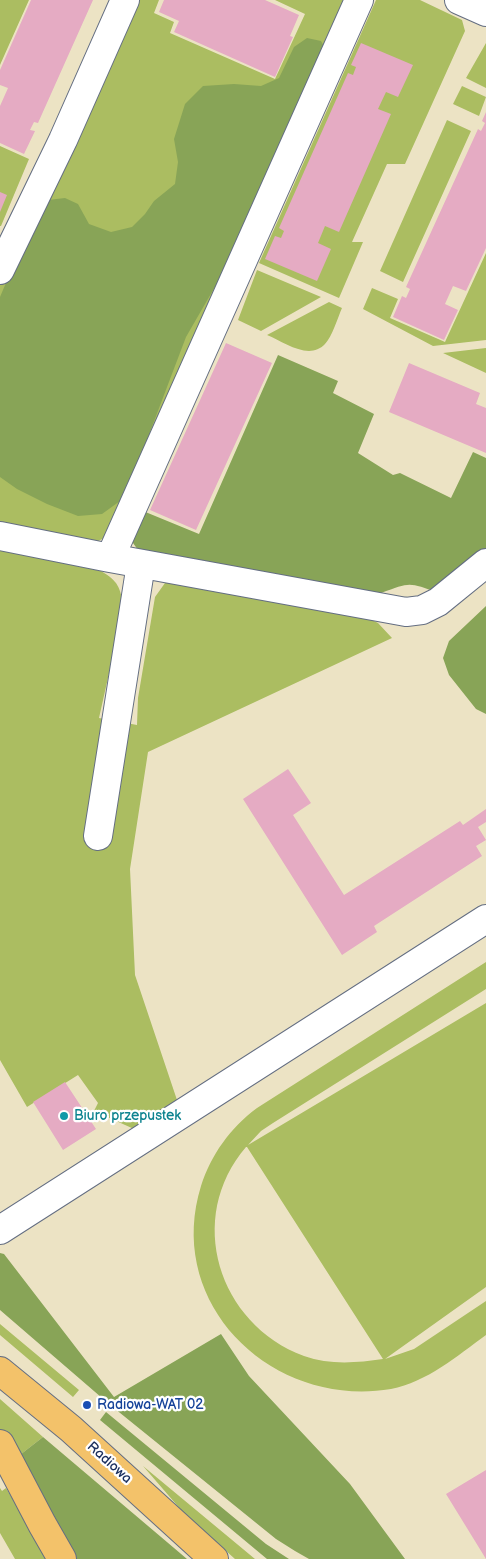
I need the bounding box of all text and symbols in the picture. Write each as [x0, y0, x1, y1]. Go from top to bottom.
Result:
place label: Biuro przepustek [74, 1108, 181, 1124]
marker: Biuro przepustek [58, 1110, 70, 1122]
place label: Radiowa-WAT 02 [97, 1397, 203, 1413]
marker: Radiowa-WAT 02 [81, 1399, 93, 1411]
street label: Radiowa [83, 1439, 135, 1487]

